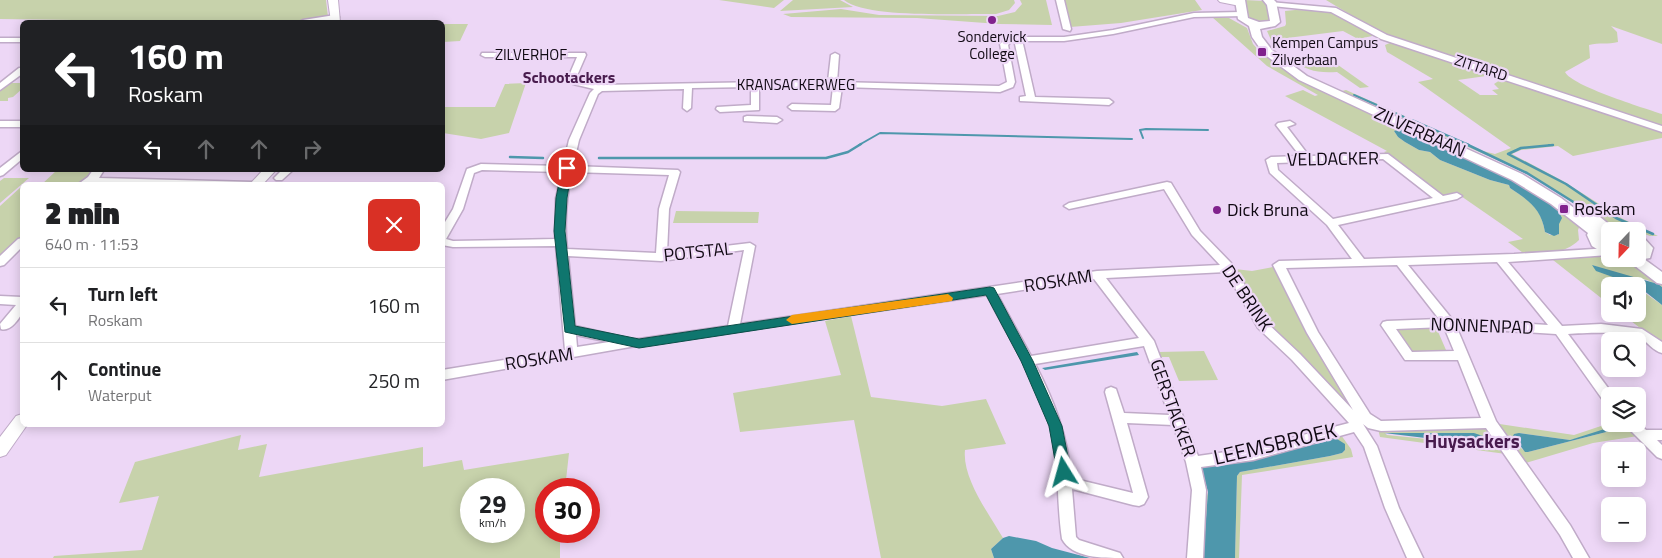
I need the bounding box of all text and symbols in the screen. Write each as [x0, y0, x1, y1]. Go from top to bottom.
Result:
marker: Sondervick College [986, 14, 998, 26]
place label: Sondervick College [957, 25, 1027, 65]
text: 160 m [128, 29, 224, 83]
place label: Kempen Campus Zilverbaan [1272, 31, 1378, 71]
icon: left [45, 40, 110, 105]
street label: ZILVERHOF [495, 43, 567, 66]
marker: Kempen Campus Zilverbaan [1256, 46, 1268, 58]
street label: ZITTARD [1452, 48, 1511, 87]
district label: Schootackers [523, 65, 615, 89]
street label: KRANSACKERWEG [737, 73, 855, 96]
text: Roskam [128, 77, 203, 111]
street label: ZILVERBAAN [1370, 99, 1470, 164]
icon: left [139, 135, 167, 163]
icon: ahead [192, 135, 220, 163]
icon: ahead [245, 135, 273, 163]
icon: right [298, 135, 326, 163]
street label: VELDACKER [1287, 144, 1379, 173]
pin [546, 147, 588, 189]
icon: arrive [553, 154, 581, 182]
text: 2 min [45, 190, 120, 236]
place label: Roskam [1574, 195, 1635, 222]
place label: Dick Bruna [1227, 196, 1309, 223]
button: close [368, 199, 420, 251]
marker: Roskam [1558, 203, 1570, 215]
marker: Dick Bruna [1211, 204, 1223, 216]
north arrow [1601, 222, 1646, 268]
map controls [1601, 222, 1646, 542]
text: 640 m · 11:53 [45, 232, 139, 256]
street label: POTSTAL [662, 234, 734, 269]
street label: DE BRINK [1215, 259, 1279, 336]
street label: ROSKAM [1022, 262, 1094, 299]
button: sound [1601, 277, 1646, 322]
text: Turn left [88, 279, 158, 308]
icon: left [45, 291, 73, 319]
text: 160 m [368, 291, 420, 320]
text: Roskam [88, 308, 143, 332]
street label: NONNENPAD [1430, 310, 1534, 341]
button: search [1601, 332, 1646, 377]
street label: ROSKAM [503, 340, 575, 377]
text: Continue [88, 354, 161, 383]
street label: GERSTACKER [1143, 355, 1204, 460]
icon: ahead [45, 366, 73, 394]
text: 250 m [368, 366, 420, 395]
text: Waterput [88, 383, 152, 407]
button: layers [1601, 387, 1646, 432]
street label: LEEMSBROEK [1210, 413, 1340, 473]
district label: Huysackers [1424, 426, 1520, 455]
button: + [1601, 442, 1646, 487]
position arrow [1037, 445, 1089, 497]
speed limit sign: 30 [535, 478, 600, 543]
text: 29 [478, 485, 507, 523]
button: − [1601, 497, 1646, 542]
text: km/h [479, 513, 506, 532]

